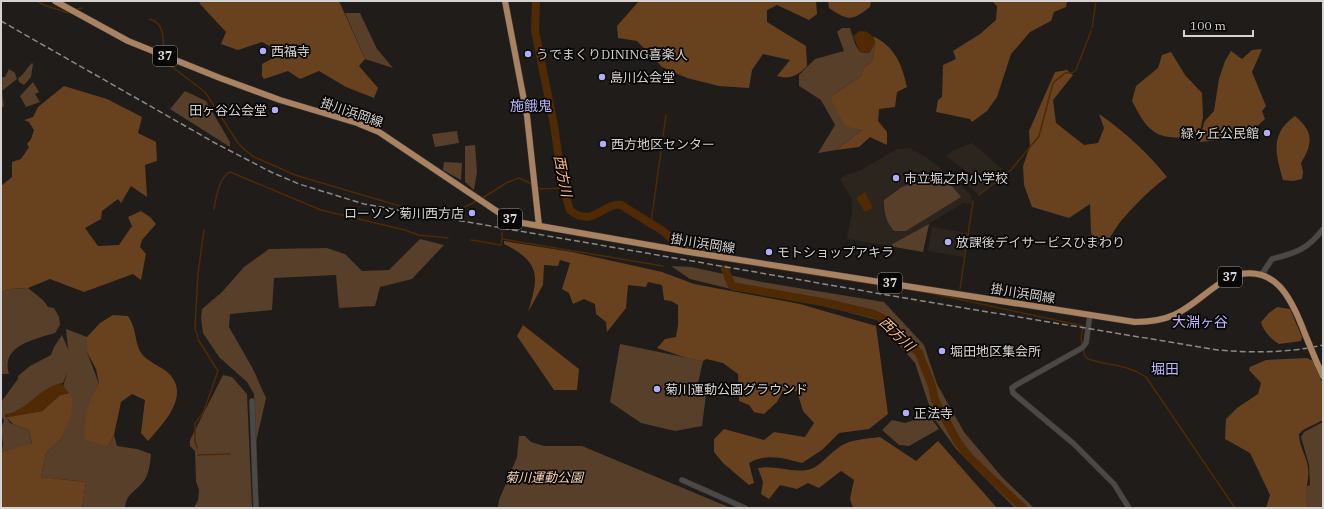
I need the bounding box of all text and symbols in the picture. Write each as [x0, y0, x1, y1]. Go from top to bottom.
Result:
scale bar [1184, 12, 1253, 38]
text: 100 m [1190, 18, 1226, 33]
place label: 西福寺 [271, 43, 310, 60]
road number: 37 [153, 46, 177, 66]
marker: 西福寺 [258, 46, 268, 56]
place label: うでまくりDINING喜楽人 [536, 46, 688, 63]
marker: うでまくりDINING喜楽人 [523, 49, 533, 59]
place label: 島川公会堂 [610, 69, 675, 86]
marker: 島川公会堂 [597, 72, 607, 82]
street label: 掛川浜岡線 [318, 94, 385, 131]
district label: 施餓鬼 [510, 97, 552, 115]
place label: 田ヶ谷公会堂 [189, 102, 267, 119]
marker: 田ヶ谷公会堂 [270, 105, 280, 115]
place label: 緑ヶ丘公民館 [1181, 125, 1259, 142]
marker: 緑ヶ丘公民館 [1262, 128, 1272, 138]
place label: 西方地区センター [611, 136, 715, 153]
marker: 西方地区センター [598, 139, 608, 149]
water label: 西方川 [550, 154, 576, 200]
place label: 市立堀之内小学校 [904, 170, 1008, 187]
marker: 市立堀之内小学校 [891, 173, 901, 183]
place label: ローソン 菊川西方店 [344, 205, 464, 222]
marker: ローソン 菊川西方店 [467, 208, 477, 218]
road number: 37 [498, 209, 522, 229]
street label: 掛川浜岡線 [669, 230, 736, 257]
place label: 放課後デイサービスひまわり [956, 234, 1125, 251]
marker: 放課後デイサービスひまわり [943, 237, 953, 247]
place label: モトショップアキラ [777, 244, 894, 261]
marker: モトショップアキラ [764, 247, 774, 257]
road number: 37 [1218, 267, 1242, 287]
road number: 37 [878, 273, 902, 293]
street label: 掛川浜岡線 [989, 280, 1056, 307]
water label: 西方川 [876, 313, 920, 356]
district label: 大淵ヶ谷 [1172, 313, 1228, 331]
place label: 堀田地区集会所 [950, 343, 1041, 360]
marker: 堀田地区集会所 [937, 346, 947, 356]
district label: 堀田 [1151, 360, 1179, 378]
place label: 菊川運動公園グラウンド [665, 381, 808, 398]
marker: 菊川運動公園グラウンド [652, 384, 662, 394]
place label: 正法寺 [914, 405, 953, 422]
marker: 正法寺 [901, 408, 911, 418]
park label: 菊川運動公園 [505, 469, 585, 486]

